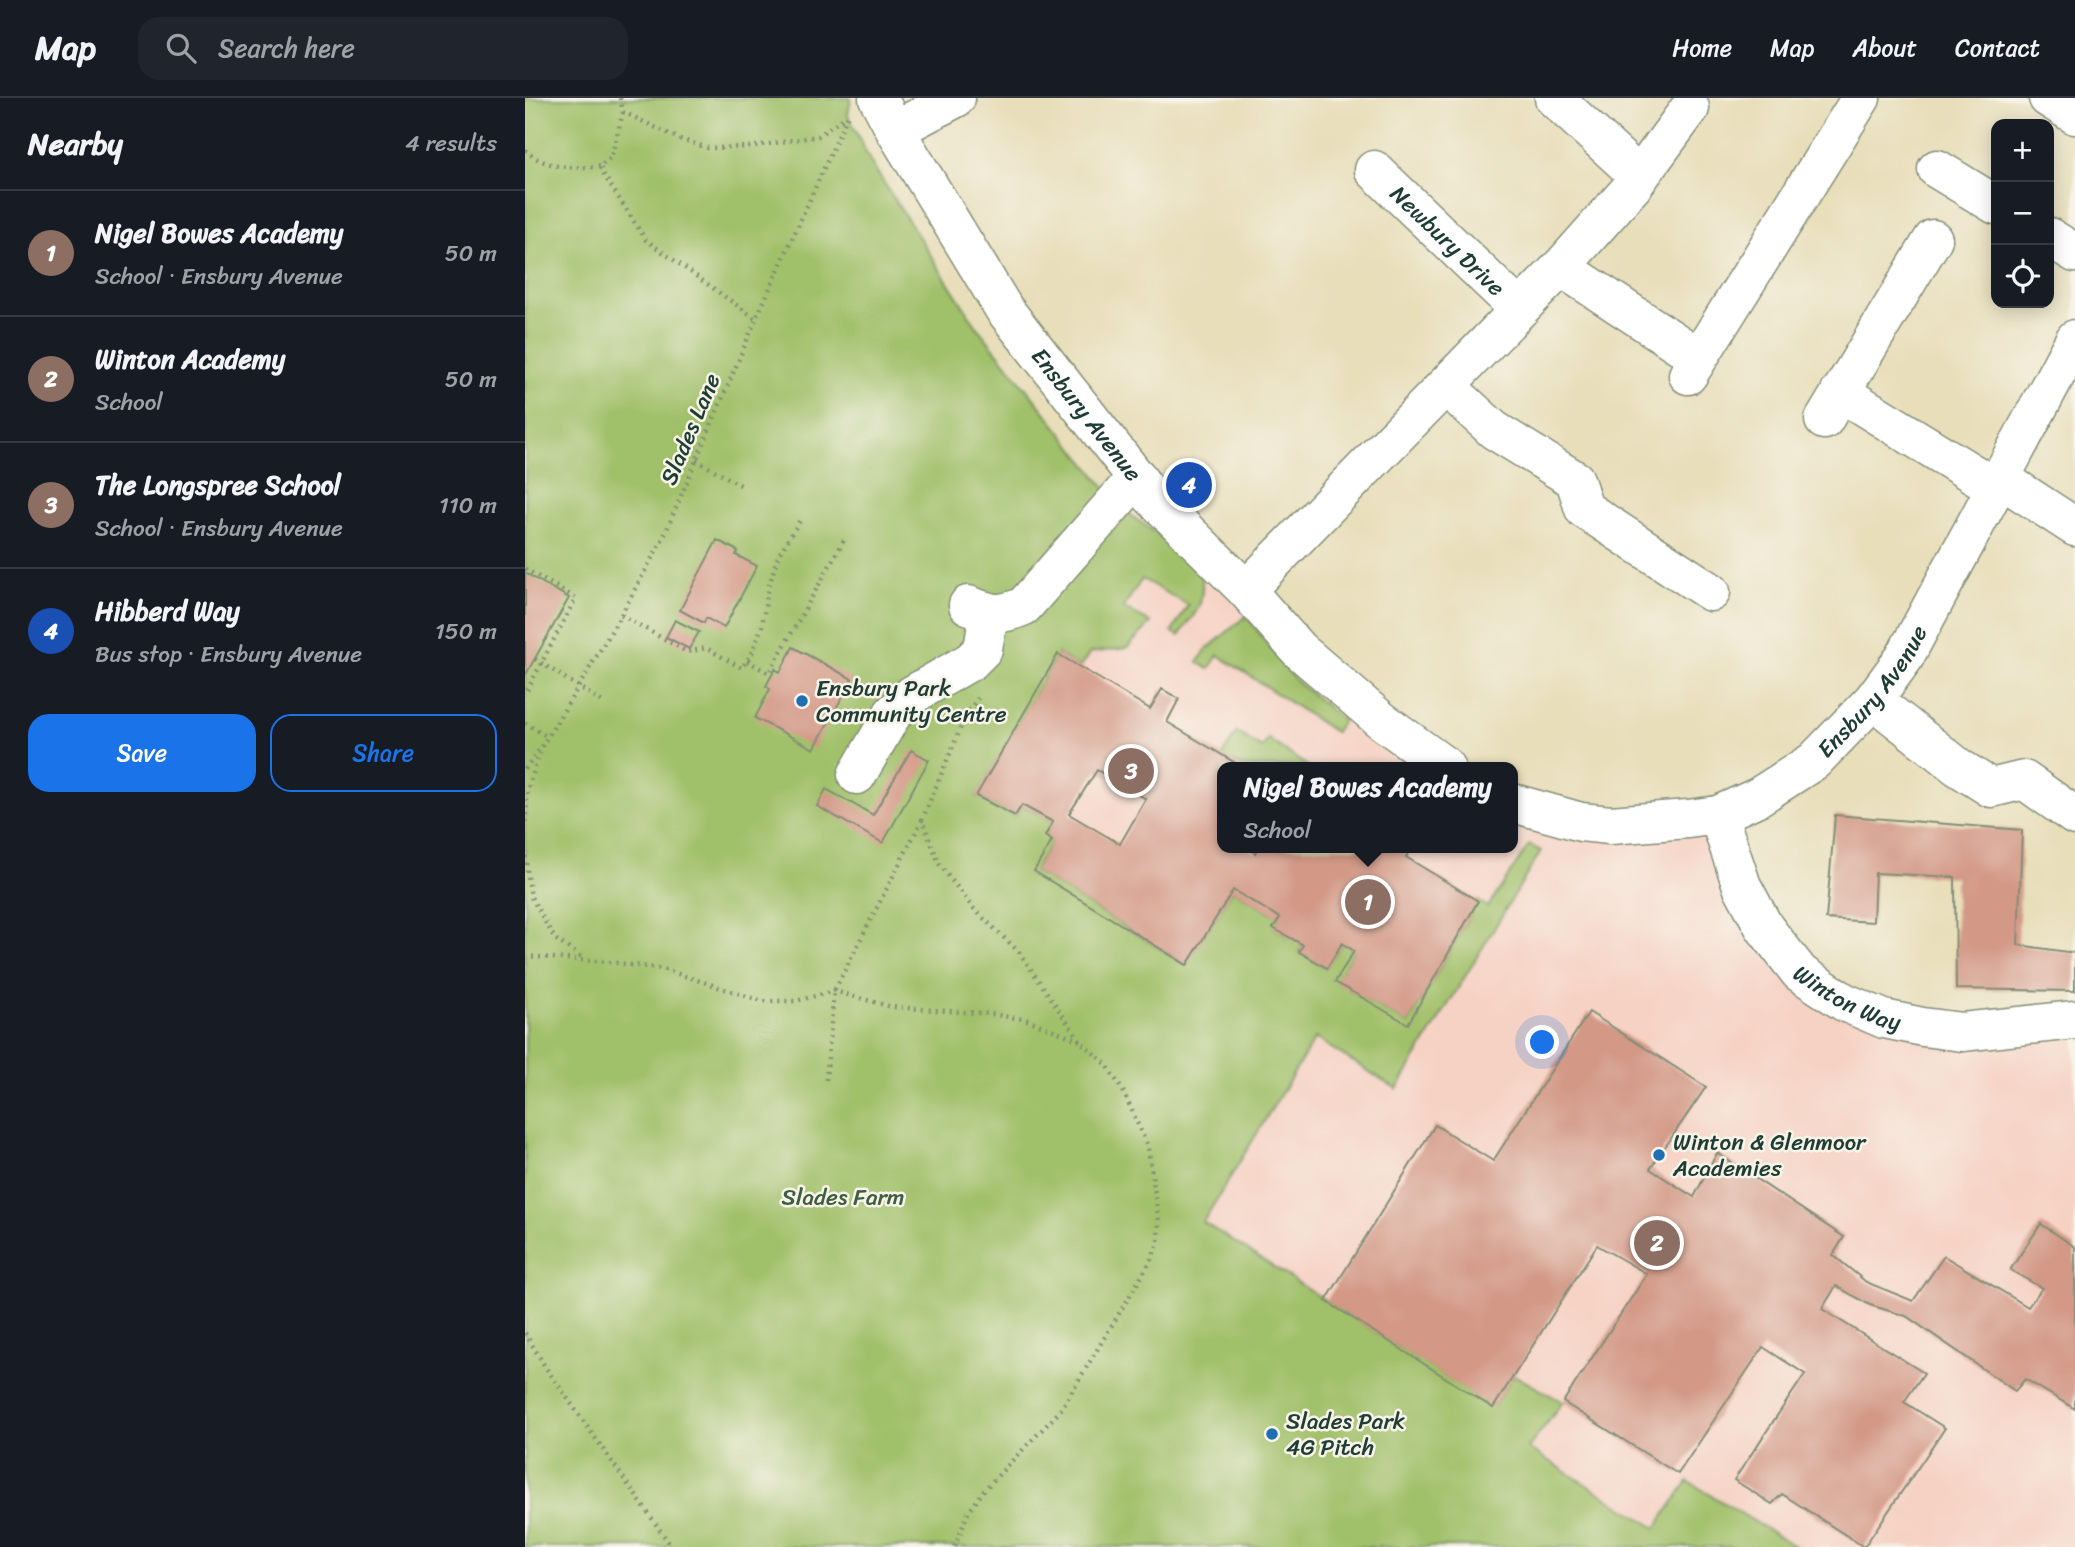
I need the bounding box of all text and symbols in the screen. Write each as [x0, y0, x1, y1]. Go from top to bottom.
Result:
search box [138, 17, 628, 80]
text: Map [35, 19, 96, 77]
text: Search here [218, 25, 355, 71]
text: Home [1672, 27, 1732, 69]
text: Map [1770, 27, 1814, 69]
text: About [1852, 27, 1917, 69]
text: Contact [1955, 27, 2040, 69]
icon: search [162, 29, 200, 67]
text: Nearby [28, 117, 123, 171]
map controls [1991, 119, 2054, 308]
button: + [1991, 119, 2054, 182]
text: 4 results [405, 123, 497, 164]
street label: Newbury Drive [1380, 175, 1515, 307]
button: − [1991, 182, 2054, 245]
text: Nigel Bowes Academy [95, 210, 343, 256]
text: 1 [46, 233, 56, 274]
text: 50 m [445, 233, 497, 274]
button: locate [1991, 245, 2054, 308]
text: School · Ensbury Avenue [95, 256, 343, 297]
text: Winton Academy [95, 336, 285, 382]
street label: Ensbury Avenue [1020, 338, 1153, 491]
text: 2 [44, 359, 58, 400]
text: 50 m [445, 359, 497, 400]
street label: Slades Lane [648, 367, 733, 492]
text: School [95, 382, 163, 423]
pin: 4 [1166, 459, 1212, 511]
text: The Longspree School [95, 462, 341, 508]
text: 3 [45, 485, 57, 526]
text: 110 m [439, 485, 497, 526]
text: School · Ensbury Avenue [95, 508, 343, 549]
text: Hibberd Way [95, 588, 240, 634]
text: 4 [44, 611, 58, 652]
text: 150 m [435, 611, 497, 652]
street label: Ensbury Avenue [1807, 617, 1939, 768]
text: Bus stop · Ensbury Avenue [95, 634, 362, 675]
place label: Ensbury Park Community Centre [816, 668, 1007, 735]
marker: Ensbury Park Community Centre [794, 693, 810, 709]
button: Save [28, 714, 256, 792]
button: Share [270, 714, 497, 792]
pin: 3 [1108, 745, 1154, 797]
popup [1217, 762, 1518, 853]
text: Nigel Bowes Academy [1243, 764, 1492, 810]
text: School [1243, 810, 1311, 851]
pin: 1 [1345, 876, 1391, 928]
street label: Winton Way [1784, 954, 1905, 1043]
your location [1525, 1025, 1559, 1059]
place label: Winton & Glenmoor Academies [1672, 1122, 1867, 1189]
marker: Winton & Glenmoor Academies [1651, 1147, 1667, 1163]
park label: Slades Farm [781, 1177, 905, 1218]
pin: 2 [1634, 1217, 1680, 1269]
place label: Slades Park 4G Pitch [1286, 1401, 1405, 1468]
marker: Slades Park 4G Pitch [1264, 1426, 1280, 1442]

